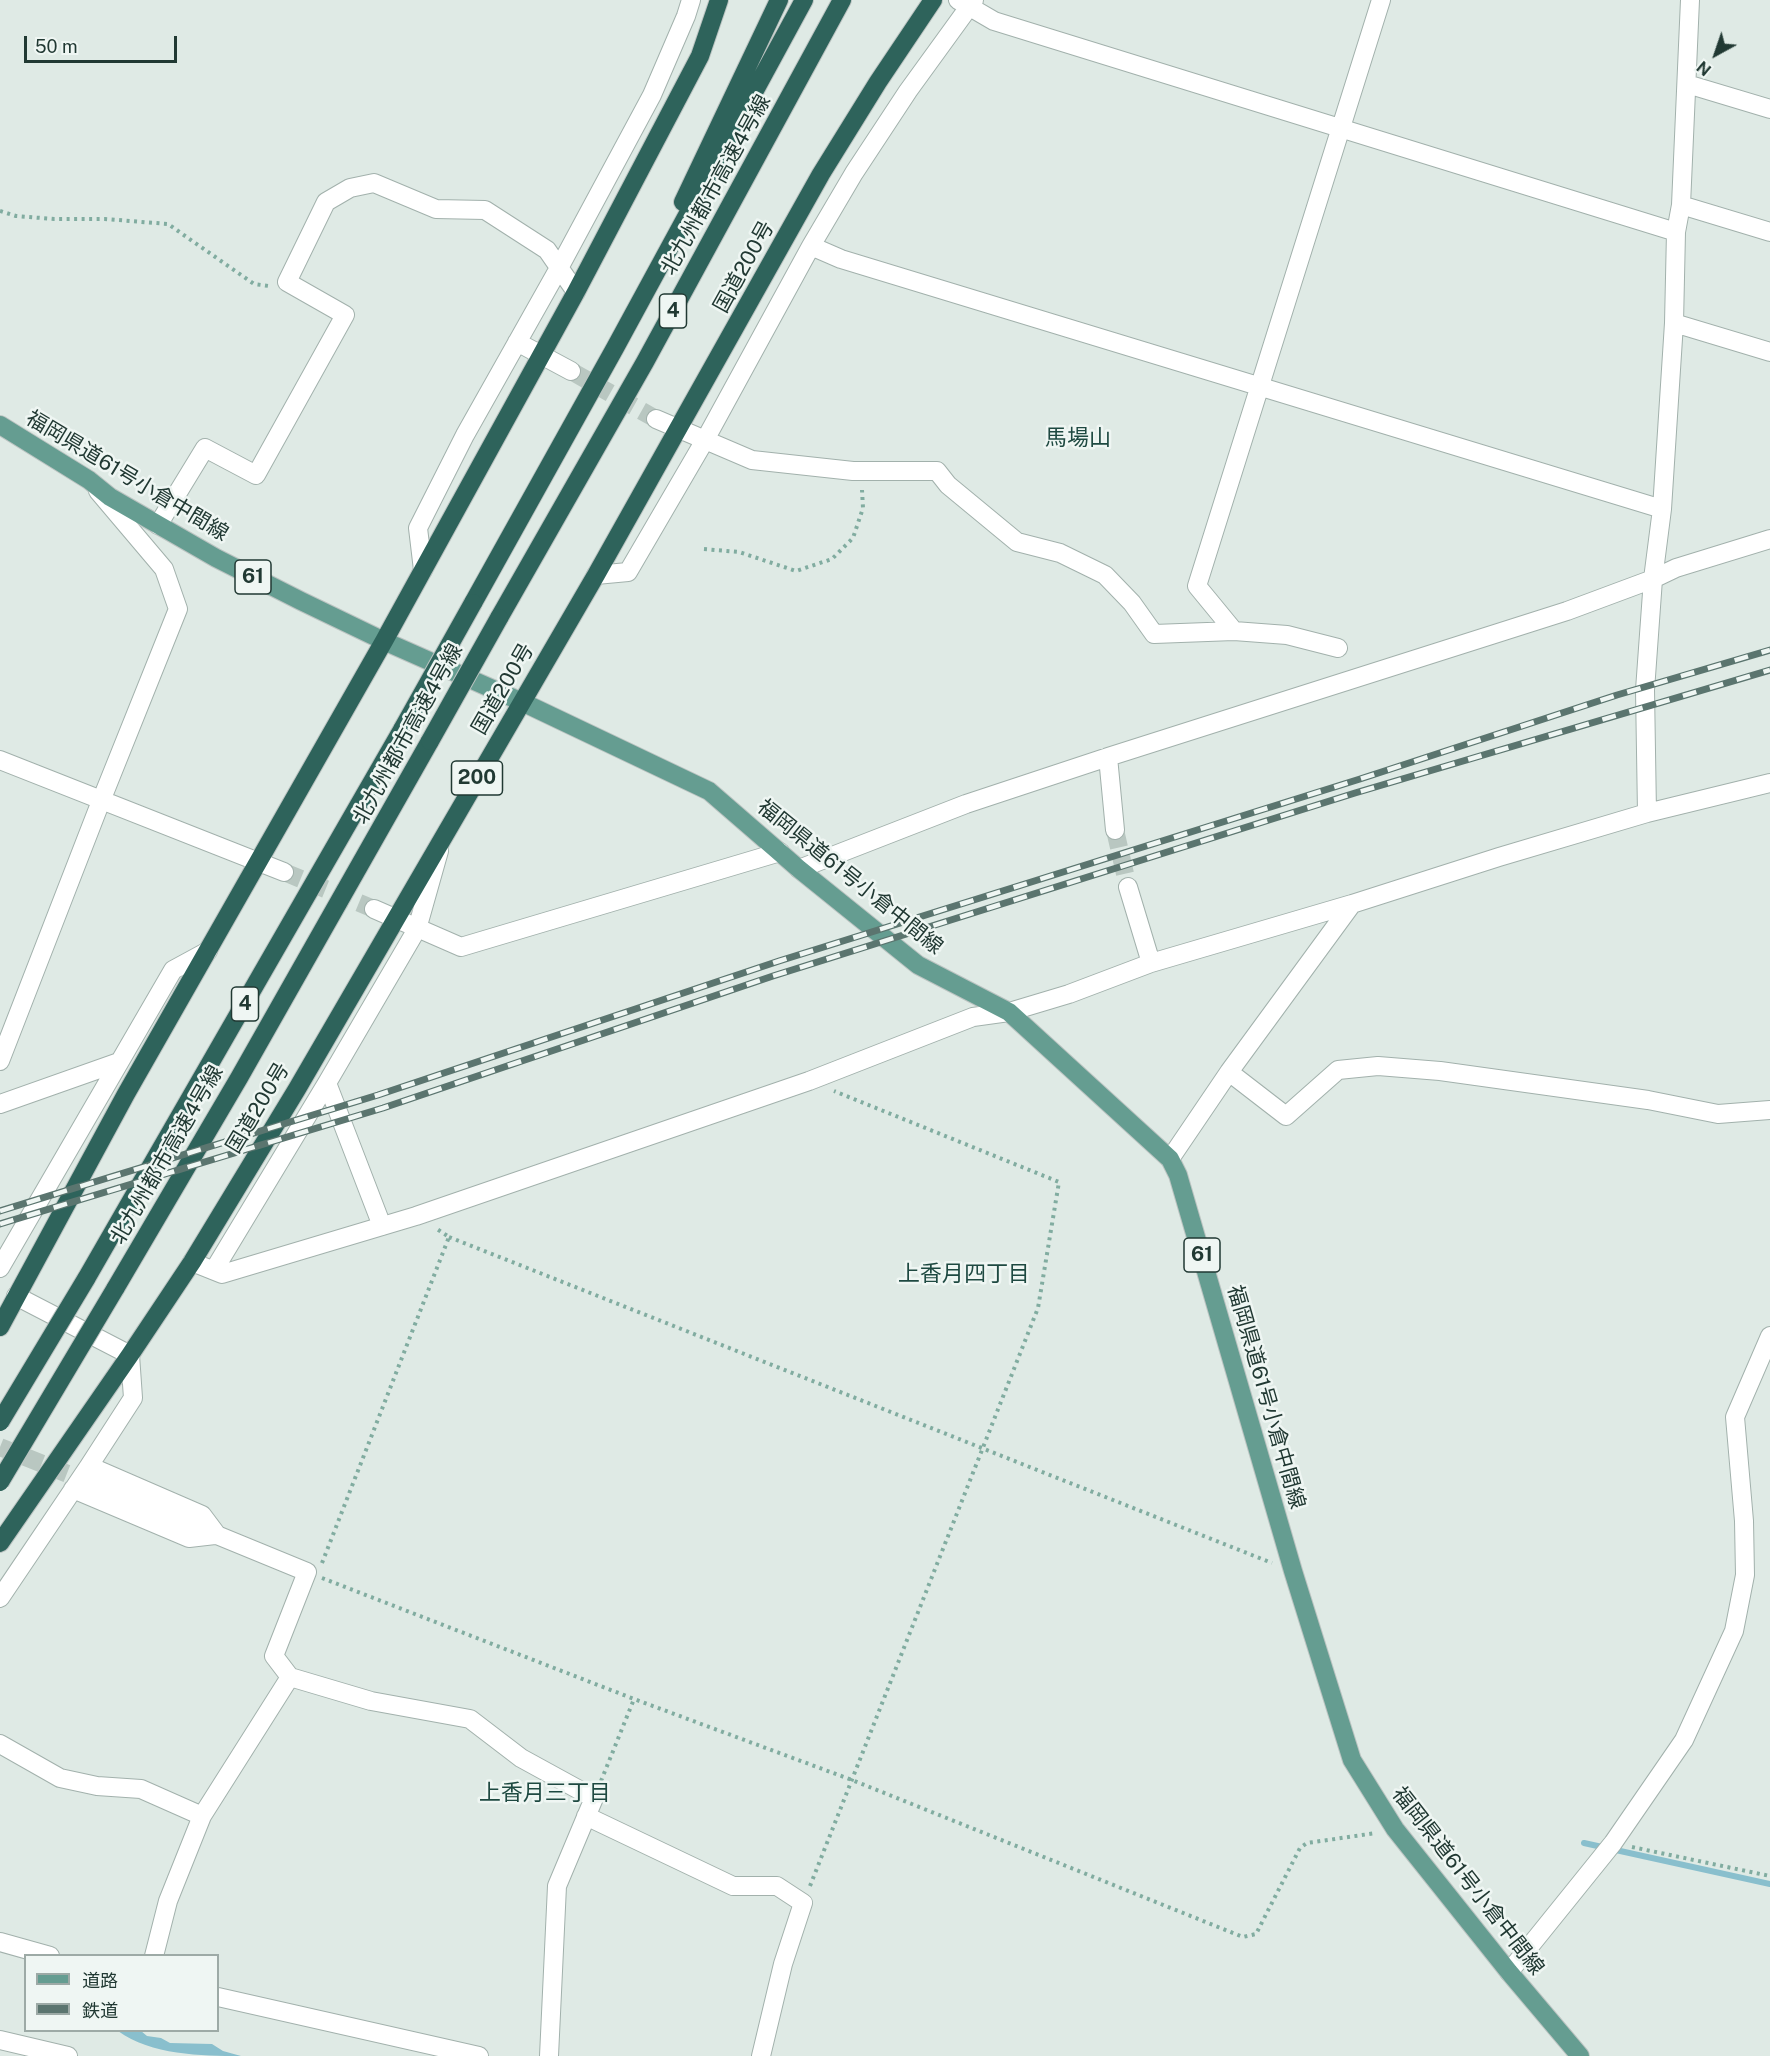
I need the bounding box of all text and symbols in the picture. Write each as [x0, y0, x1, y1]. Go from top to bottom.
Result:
scale bar [27, 24, 180, 62]
north arrow [1686, 24, 1746, 84]
text: 50 m [35, 36, 78, 57]
text: N [1693, 57, 1715, 79]
street label: 北九州都市高速4号線 [656, 90, 776, 280]
street label: 国道200号 [708, 217, 780, 317]
road number: 4 [660, 294, 686, 328]
street label: 福岡県道61号小倉中間線 [21, 406, 233, 546]
district label: 馬場山 [1045, 425, 1111, 451]
road number: 61 [235, 560, 271, 594]
street label: 北九州都市高速4号線 [348, 639, 468, 829]
street label: 国道200号 [467, 639, 539, 739]
road number: 200 [452, 761, 502, 795]
street label: 福岡県道61号小倉中間線 [752, 794, 948, 960]
road number: 4 [232, 987, 258, 1021]
street label: 国道200号 [221, 1058, 295, 1158]
street label: 北九州都市高速4号線 [106, 1061, 228, 1249]
road number: 61 [1184, 1238, 1220, 1272]
district label: 上香月四丁目 [898, 1261, 1030, 1287]
street label: 福岡県道61号小倉中間線 [1222, 1282, 1310, 1512]
district label: 上香月三丁目 [479, 1780, 611, 1806]
street label: 福岡県道61号小倉中間線 [1387, 1782, 1549, 1980]
legend [24, 1954, 219, 2032]
text: 道路 [82, 1970, 118, 1991]
text: 鉄道 [82, 2000, 118, 2021]

